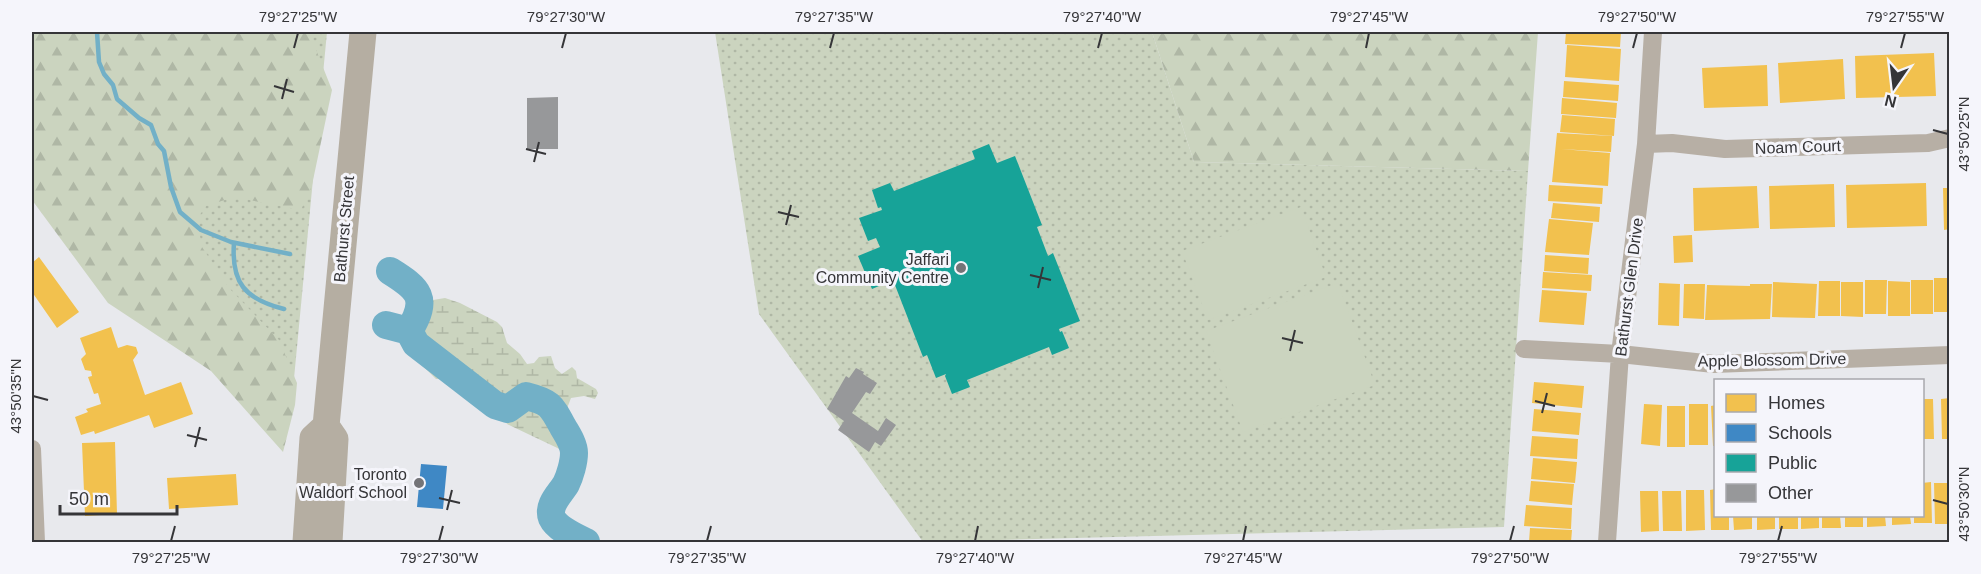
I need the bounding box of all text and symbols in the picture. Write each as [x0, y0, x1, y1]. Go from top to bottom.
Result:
text: 79°27'25"W [259, 8, 338, 25]
text: 79°27'30"W [527, 8, 606, 25]
text: 79°27'35"W [795, 8, 874, 25]
text: 79°27'40"W [1063, 8, 1142, 25]
text: 79°27'45"W [1330, 8, 1409, 25]
text: 79°27'50"W [1598, 8, 1677, 25]
text: 79°27'55"W [1866, 8, 1945, 25]
north arrow [1864, 57, 1924, 117]
text: N [1883, 91, 1898, 111]
text: 43°50'25"N [1955, 96, 1972, 172]
street label: Noam Court [1755, 137, 1842, 157]
street label: Bathurst Street [331, 175, 357, 283]
street label: Bathurst Glen Drive [1612, 217, 1646, 357]
place label: Jaffari Community Centre [816, 251, 949, 286]
marker: Jaffari Community Centre [954, 261, 968, 275]
street label: Apple Blossom Drive [1698, 350, 1846, 370]
text: 43°50'35"N [7, 358, 24, 434]
legend [1714, 379, 1924, 517]
text: Homes [1768, 393, 1825, 413]
text: Schools [1768, 423, 1832, 443]
text: Public [1768, 453, 1817, 473]
place label: Toronto Waldorf School [299, 466, 407, 501]
text: 43°50'30"N [1955, 466, 1972, 542]
marker: Toronto Waldorf School [412, 476, 426, 490]
scale bar [60, 478, 177, 516]
text: Other [1768, 483, 1813, 503]
text: 50 m [69, 489, 109, 509]
text: 79°27'25"W [132, 549, 211, 566]
text: 79°27'30"W [400, 549, 479, 566]
text: 79°27'35"W [668, 549, 747, 566]
text: 79°27'40"W [936, 549, 1015, 566]
text: 79°27'45"W [1204, 549, 1283, 566]
text: 79°27'50"W [1471, 549, 1550, 566]
text: 79°27'55"W [1739, 549, 1818, 566]

